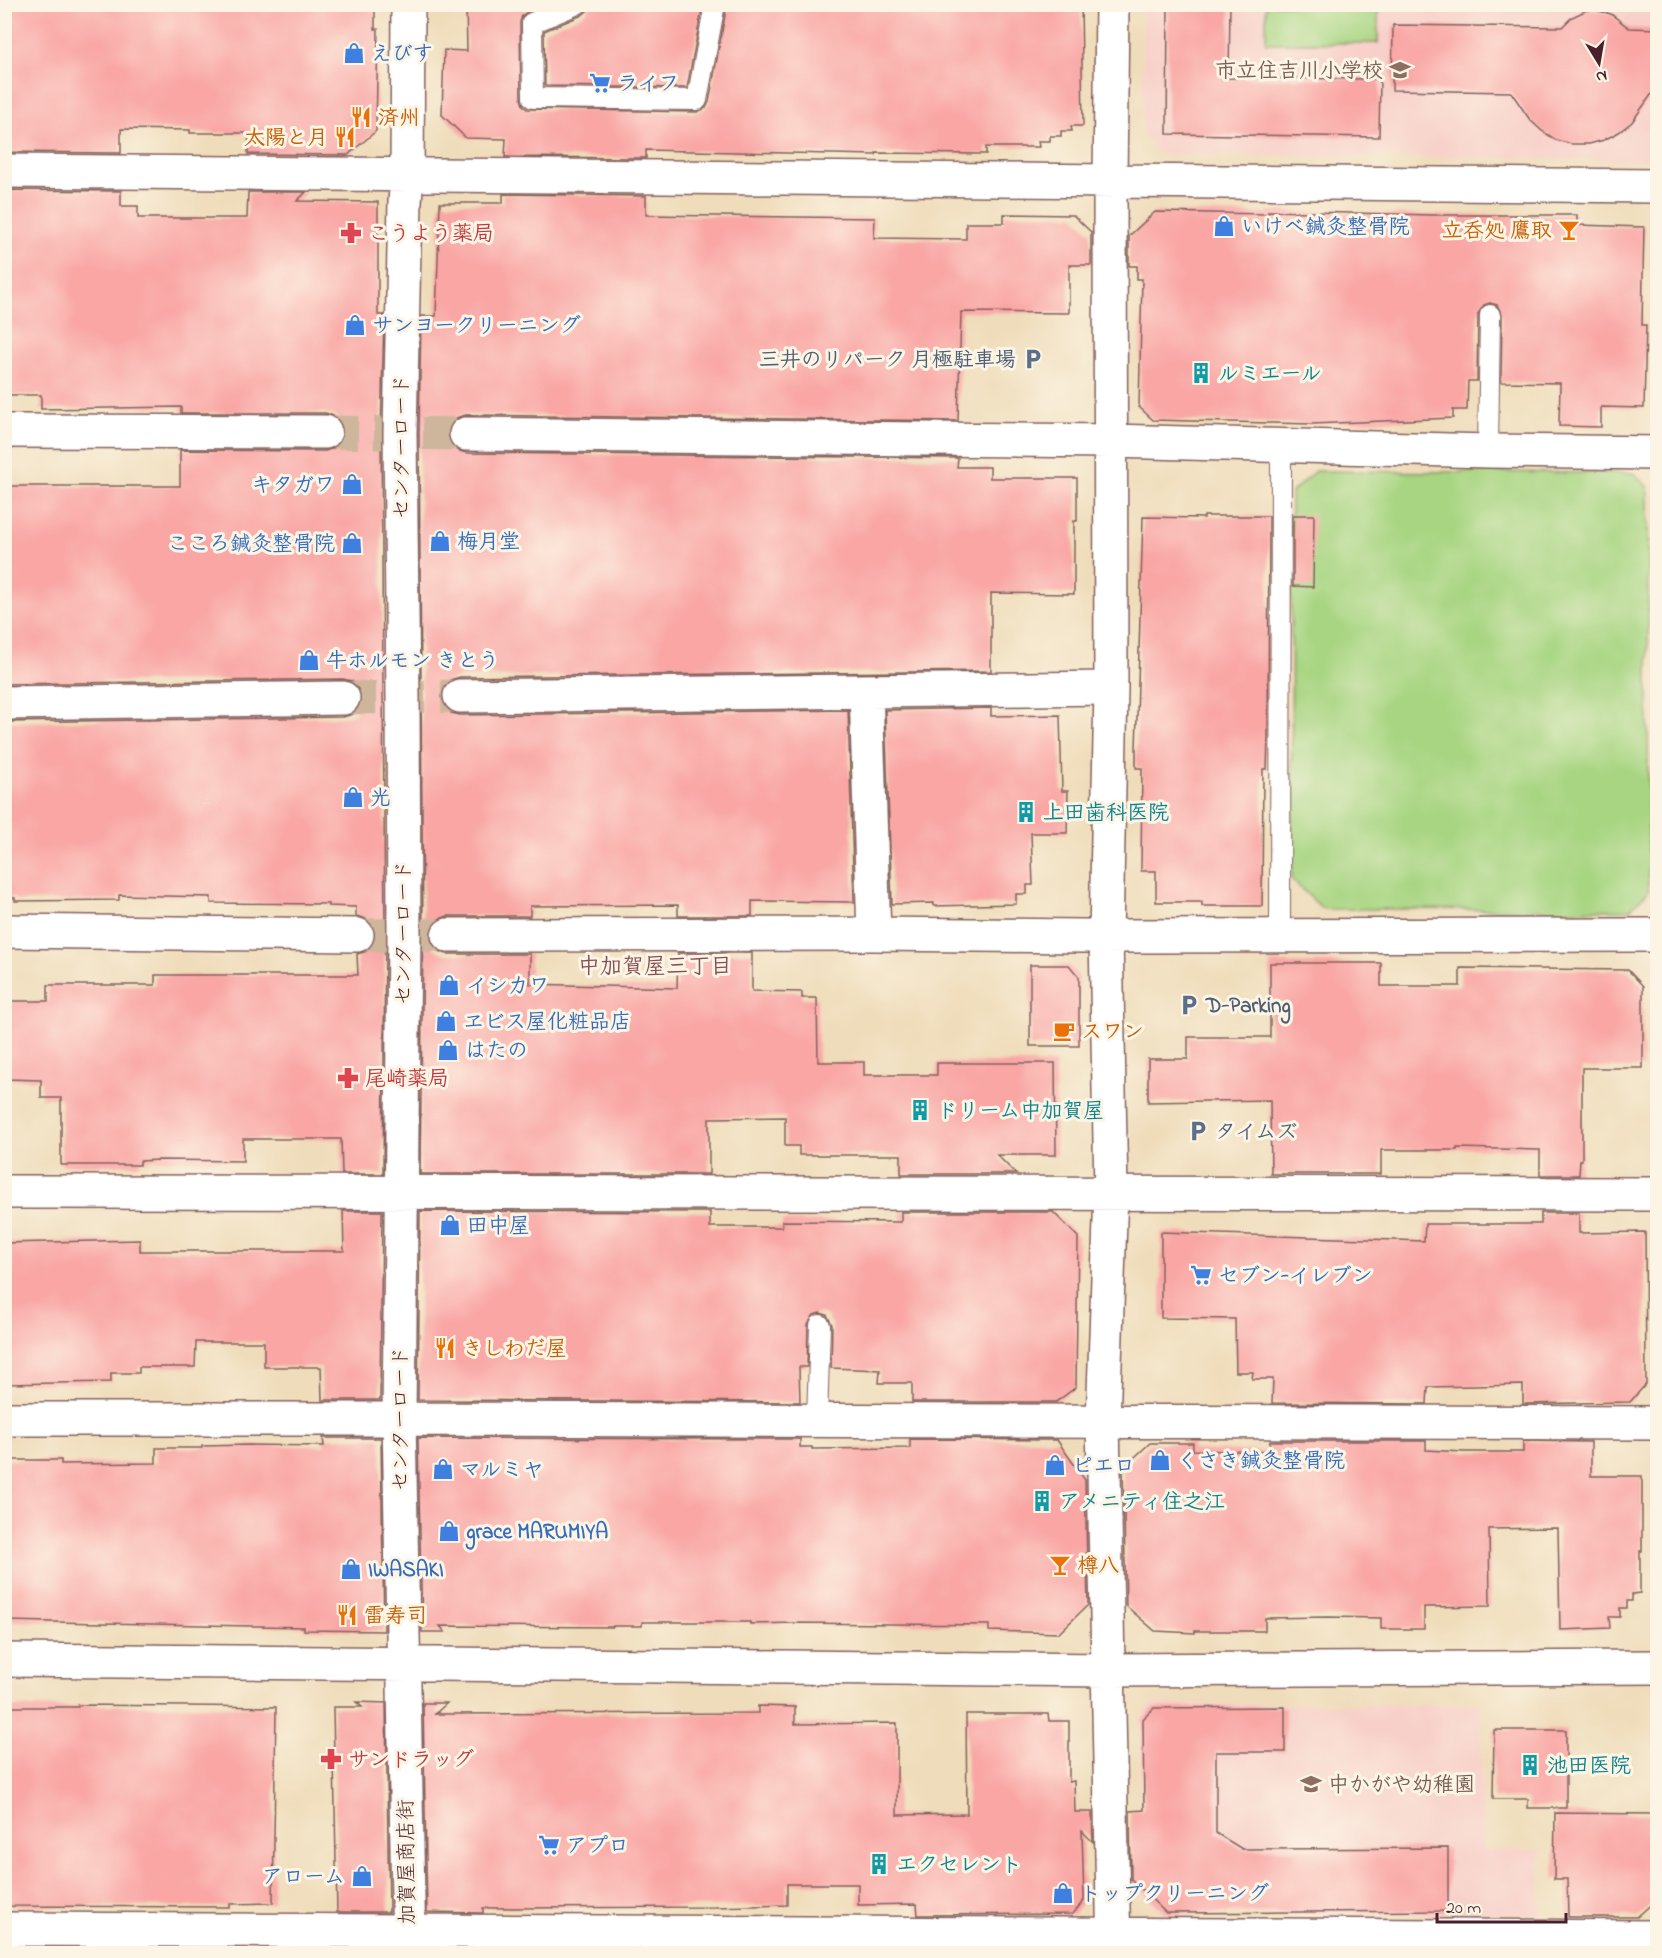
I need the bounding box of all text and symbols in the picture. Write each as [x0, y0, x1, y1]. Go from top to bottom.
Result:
north arrow [1569, 33, 1629, 93]
place label: えびす [371, 40, 434, 70]
shop icon: えびす [342, 41, 366, 65]
place label: 市立住吉川小学校 [1215, 57, 1383, 87]
school or university icon: 市立住吉川小学校 [1388, 58, 1412, 82]
text: N [1594, 63, 1609, 89]
place label: ライフ [617, 70, 680, 100]
supermarket icon: ライフ [588, 71, 612, 95]
place label: 済州 [378, 104, 420, 134]
restaurant icon: 済州 [349, 105, 373, 129]
place label: 太陽と月 [244, 124, 328, 154]
restaurant icon: 太陽と月 [333, 125, 357, 149]
place label: いけべ鍼灸整骨院 [1241, 213, 1410, 243]
shop icon: いけべ鍼灸整骨院 [1212, 214, 1236, 238]
place label: 立呑処 鷹取 [1442, 217, 1552, 247]
bar icon: 立呑処 鷹取 [1557, 218, 1581, 242]
place label: こうよう薬局 [368, 220, 494, 250]
pharmacy icon: こうよう薬局 [339, 221, 363, 245]
place label: サンヨークリーニング [372, 312, 581, 342]
shop icon: サンヨークリーニング [343, 313, 367, 337]
place label: 三井のリパーク 月極駐車場 [759, 346, 1016, 376]
parking icon: 三井のリパーク 月極駐車場 [1021, 347, 1045, 371]
place label: ルミエール [1218, 360, 1322, 390]
building icon: ルミエール [1189, 361, 1213, 385]
street label: センターロード [388, 374, 418, 520]
place label: キタガワ [251, 471, 335, 501]
shop icon: キタガワ [340, 472, 364, 496]
place label: 梅月堂 [457, 528, 520, 558]
shop icon: 梅月堂 [428, 529, 452, 553]
place label: こころ鍼灸整骨院 [167, 530, 335, 560]
shop icon: こころ鍼灸整骨院 [340, 531, 364, 555]
place label: 牛ホルモン きとう [326, 647, 499, 677]
shop icon: 牛ホルモン きとう [297, 648, 321, 672]
place label: 光 [370, 784, 391, 814]
shop icon: 光 [341, 785, 365, 809]
place label: 上田歯科医院 [1043, 799, 1169, 829]
building icon: 上田歯科医院 [1014, 800, 1038, 824]
street label: センターロード [390, 860, 420, 1006]
district label: 中加賀屋三丁目 [578, 952, 732, 984]
place label: イシカワ [466, 972, 550, 1002]
shop icon: イシカワ [437, 973, 461, 997]
place label: D-Parking [1205, 992, 1291, 1024]
parking icon: D-Parking [1177, 993, 1201, 1017]
place label: ヱビス屋化粧品店 [463, 1008, 631, 1038]
shop icon: ヱビス屋化粧品店 [434, 1009, 458, 1033]
place label: スワン [1081, 1018, 1144, 1048]
cafe icon: スワン [1052, 1019, 1076, 1043]
place label: はたの [465, 1037, 528, 1067]
shop icon: はたの [436, 1038, 460, 1062]
place label: 尾崎薬局 [365, 1065, 449, 1095]
pharmacy icon: 尾崎薬局 [336, 1066, 360, 1090]
place label: ドリーム中加賀屋 [937, 1097, 1104, 1127]
building icon: ドリーム中加賀屋 [908, 1098, 932, 1122]
place label: タイムズ [1215, 1118, 1297, 1148]
parking icon: タイムズ [1186, 1119, 1210, 1143]
place label: 田中屋 [467, 1212, 530, 1242]
shop icon: 田中屋 [438, 1213, 462, 1237]
place label: セブン-イレブン [1218, 1262, 1373, 1292]
supermarket icon: セブン-イレブン [1189, 1263, 1213, 1287]
place label: きしわだ屋 [462, 1335, 567, 1365]
restaurant icon: きしわだ屋 [433, 1336, 457, 1360]
street label: センターロード [387, 1346, 417, 1492]
place label: くさき鍼灸整骨院 [1177, 1447, 1345, 1477]
shop icon: くさき鍼灸整骨院 [1148, 1448, 1172, 1472]
place label: ピエロ [1072, 1452, 1135, 1482]
shop icon: ピエロ [1043, 1453, 1067, 1477]
place label: マルミヤ [460, 1456, 544, 1486]
shop icon: マルミヤ [431, 1457, 455, 1481]
place label: アメニティ住之江 [1059, 1488, 1225, 1518]
building icon: アメニティ住之江 [1030, 1489, 1054, 1513]
place label: grace MARUMIYA [465, 1518, 608, 1550]
shop icon: grace MARUMIYA [437, 1519, 461, 1543]
place label: 樽八 [1077, 1552, 1119, 1582]
bar icon: 樽八 [1048, 1553, 1072, 1577]
place label: IWASAKI [368, 1556, 444, 1586]
shop icon: IWASAKI [339, 1557, 363, 1581]
place label: 雷寿司 [364, 1602, 427, 1632]
restaurant icon: 雷寿司 [335, 1603, 359, 1627]
place label: サンドラッグ [348, 1746, 474, 1776]
pharmacy icon: サンドラッグ [319, 1747, 343, 1771]
place label: 池田医院 [1547, 1752, 1631, 1782]
building icon: 池田医院 [1518, 1753, 1542, 1777]
place label: 中かがや幼稚園 [1328, 1771, 1475, 1801]
school or university icon: 中かがや幼稚園 [1299, 1772, 1323, 1796]
street label: 加賀屋商店街 [392, 1799, 424, 1925]
place label: アプロ [566, 1832, 629, 1862]
supermarket icon: アプロ [537, 1833, 561, 1857]
place label: エクセレント [896, 1851, 1022, 1881]
building icon: エクセレント [867, 1852, 891, 1876]
place label: アローム [262, 1863, 345, 1893]
shop icon: アローム [350, 1864, 374, 1888]
place label: トップクリーニング [1080, 1880, 1269, 1910]
shop icon: トップクリーニング [1051, 1881, 1075, 1905]
scale bar [1437, 1886, 1566, 1924]
text: 20 m [1446, 1896, 1481, 1922]

